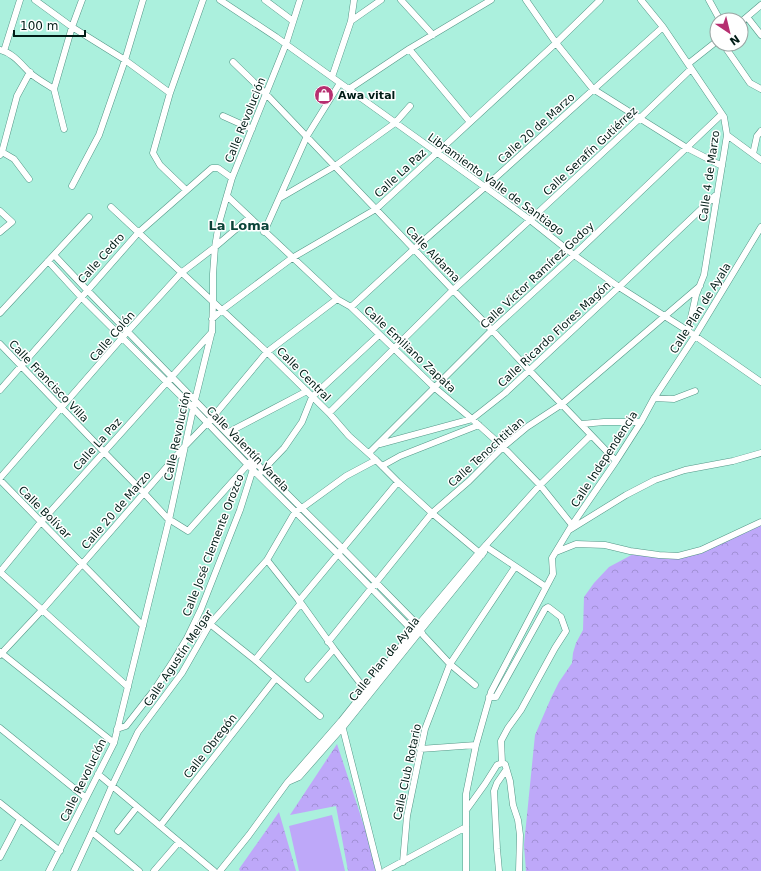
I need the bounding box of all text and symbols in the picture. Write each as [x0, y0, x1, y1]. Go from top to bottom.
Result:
scale bar [14, 12, 85, 38]
north arrow [709, 12, 749, 52]
text: 100 m [20, 19, 58, 33]
text: N [727, 32, 742, 48]
street label: Calle Revolución [222, 76, 269, 165]
shop icon: Awa vital [313, 84, 335, 106]
place label: Awa vital [338, 89, 395, 102]
street label: Calle 20 de Marzo [495, 90, 578, 166]
street label: Calle Serafín Gutiérrez [541, 104, 640, 198]
street label: Calle 4 de Marzo [697, 129, 722, 222]
street label: Libramiento Valle de Santiago [425, 131, 566, 238]
street label: Calle La Paz [372, 146, 429, 201]
district label: La Loma [208, 218, 270, 233]
street label: Calle Víctor Ramírez Godoy [478, 219, 597, 331]
street label: Calle Aldama [403, 224, 463, 285]
street label: Calle Cedro [75, 230, 128, 286]
street label: Calle Plan de Ayala [667, 260, 734, 356]
street label: Calle Ricardo Flores Magón [495, 279, 613, 390]
street label: Calle Emiliano Zapata [361, 303, 458, 395]
street label: Calle Colón [87, 309, 138, 364]
street label: Calle Francisco Villa [6, 338, 91, 425]
street label: Calle Central [274, 345, 333, 404]
street label: Calle Revolución [162, 390, 193, 482]
street label: Calle Valentín Varela [204, 404, 292, 495]
street label: Calle Independencia [568, 409, 640, 510]
street label: Calle La Paz [71, 415, 124, 473]
street label: Calle Tenochtitlan [446, 415, 527, 490]
street label: Calle 20 de Marzo [79, 469, 154, 552]
street label: Calle José Clemente Orozco [180, 472, 247, 618]
street label: Calle Bolívar [16, 483, 74, 542]
street label: Calle Agustín Melgar [141, 607, 216, 709]
street label: Calle Plan de Ayala [346, 615, 422, 704]
street label: Calle Obregón [181, 711, 240, 781]
street label: Calle Club Rotario [391, 722, 424, 821]
street label: Calle Revolución [58, 737, 109, 824]

